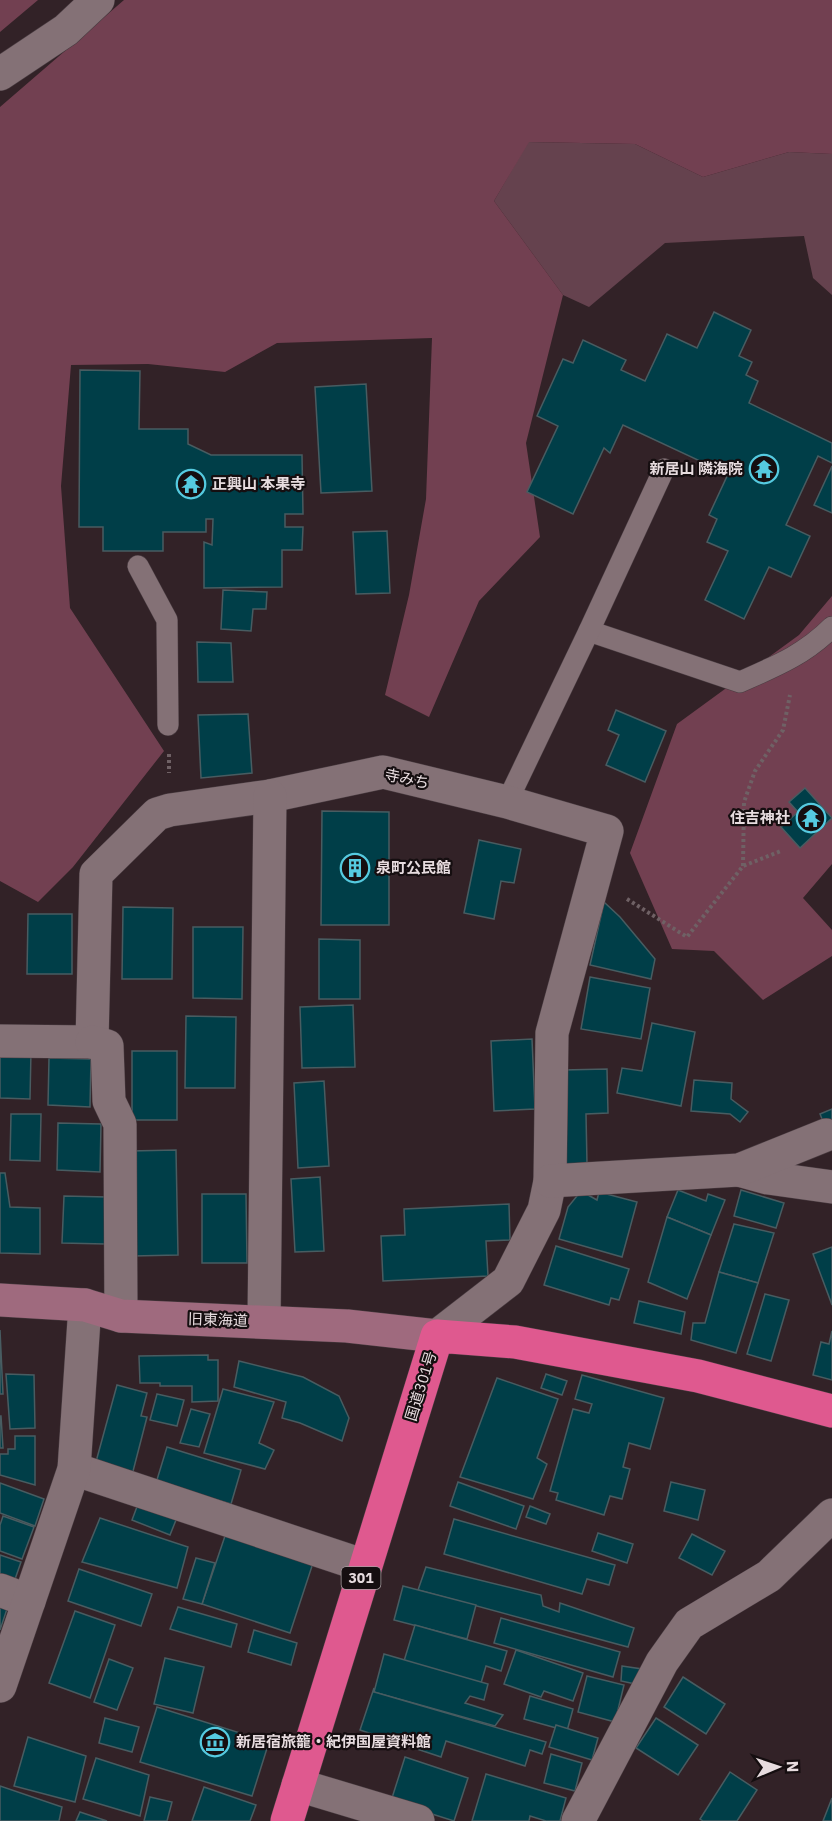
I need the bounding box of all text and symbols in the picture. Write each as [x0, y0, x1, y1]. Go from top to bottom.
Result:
temple icon: 新居山 隣海院 [748, 453, 780, 485]
place label: 新居山 隣海院 [649, 459, 743, 478]
temple icon: 正興山 本果寺 [175, 468, 207, 500]
place label: 正興山 本果寺 [212, 474, 306, 493]
street label: 寺みち [383, 765, 431, 792]
temple icon: 住吉神社 [795, 802, 827, 834]
place label: 住吉神社 [730, 808, 790, 827]
building icon: 泉町公民館 [339, 852, 371, 884]
place label: 泉町公民館 [376, 858, 451, 877]
street label: 旧東海道 [188, 1309, 248, 1330]
street label: 国道301号 [401, 1349, 440, 1423]
road number: 301 [342, 1567, 380, 1589]
museum icon: 新居宿旅籠・紀伊国屋資料館 [199, 1726, 231, 1758]
place label: 新居宿旅籠・紀伊国屋資料館 [236, 1732, 431, 1751]
north arrow [748, 1737, 808, 1797]
text: N [783, 1760, 803, 1773]

